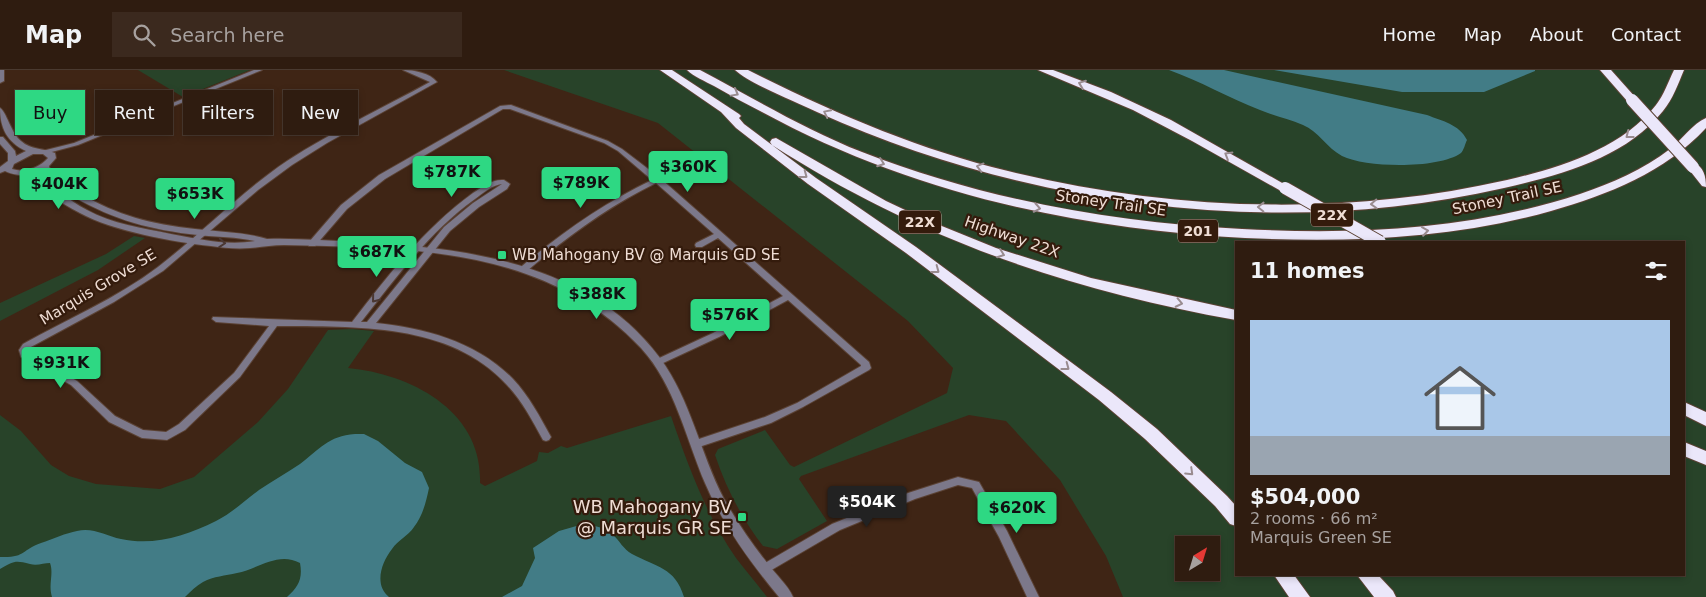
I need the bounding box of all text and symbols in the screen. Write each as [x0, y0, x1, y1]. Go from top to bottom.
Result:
search box [112, 12, 462, 57]
text: Map [25, 21, 82, 49]
icon: search [130, 21, 158, 49]
text: Search here [170, 24, 284, 46]
text: Home [1383, 24, 1436, 45]
text: Map [1464, 24, 1502, 45]
text: About [1530, 24, 1583, 45]
text: Contact [1611, 24, 1681, 45]
one-way arrow [1078, 80, 1087, 90]
one-way arrow [729, 87, 738, 97]
chip: Buy [15, 90, 85, 135]
chip: Rent [95, 90, 173, 135]
chip: Filters [183, 90, 273, 135]
chip: New [283, 90, 358, 135]
one-way arrow [823, 109, 832, 119]
one-way arrow [1626, 130, 1635, 139]
pin: $360K [653, 150, 723, 193]
one-way arrow [1224, 151, 1233, 161]
pin: $787K [417, 156, 487, 198]
text: $360K [660, 157, 716, 176]
one-way arrow [876, 158, 885, 168]
text: $787K [424, 162, 480, 181]
one-way arrow [976, 162, 985, 173]
pin: $789K [546, 166, 616, 209]
pin: $404K [24, 168, 94, 210]
one-way arrow [798, 169, 808, 178]
text: $789K [553, 173, 609, 192]
text: $404K [31, 174, 87, 193]
pin: $653K [160, 178, 230, 220]
street label: Stoney Trail SE [1451, 178, 1563, 218]
text: $653K [167, 184, 223, 203]
street label: Stoney Trail SE [1055, 186, 1167, 220]
one-way arrow [1370, 199, 1378, 210]
one-way arrow [1032, 202, 1041, 213]
one-way arrow [1257, 202, 1265, 212]
road number: 22X [1311, 204, 1353, 226]
road number: 22X [899, 210, 941, 233]
street label: Highway 22X [962, 212, 1062, 262]
road number: 201 [1178, 220, 1218, 242]
one-way arrow [1421, 226, 1429, 237]
pin: $687K [342, 236, 412, 278]
one-way arrow [218, 238, 226, 249]
text: $687K [349, 242, 405, 261]
street label: Marquis Grove SE [37, 245, 159, 329]
place label: WB Mahogany BV @ Marquis GD SE [512, 246, 780, 264]
marker: WB Mahogany BV @ Marquis GD SE [496, 249, 508, 261]
one-way arrow [996, 249, 1005, 259]
icon: filters [1642, 257, 1670, 285]
text: 11 homes [1250, 259, 1365, 283]
one-way arrow [930, 264, 939, 272]
pin: $388K [562, 278, 632, 320]
text: $388K [569, 284, 625, 303]
one-way arrow [372, 294, 381, 303]
one-way arrow [1175, 297, 1184, 307]
pin: $576K [695, 298, 765, 341]
text: $576K [702, 305, 758, 324]
pin: $931K [26, 346, 96, 389]
text: $931K [33, 353, 89, 372]
icon: home [1415, 353, 1505, 443]
one-way arrow [1060, 361, 1070, 370]
one-way arrow [1184, 466, 1193, 475]
text: $504,000 [1250, 485, 1360, 509]
pin: $504K [832, 486, 902, 528]
text: $504K [839, 492, 895, 511]
pin: $620K [982, 492, 1052, 534]
place label: WB Mahogany BV @ Marquis GR SE [573, 496, 733, 538]
text: $620K [989, 498, 1045, 517]
text: 2 rooms · 66 m² [1250, 509, 1378, 528]
marker: WB Mahogany BV @ Marquis GR SE [736, 511, 748, 523]
text: Marquis Green SE [1250, 528, 1392, 547]
north arrow [1175, 536, 1220, 581]
map controls [1175, 536, 1220, 581]

